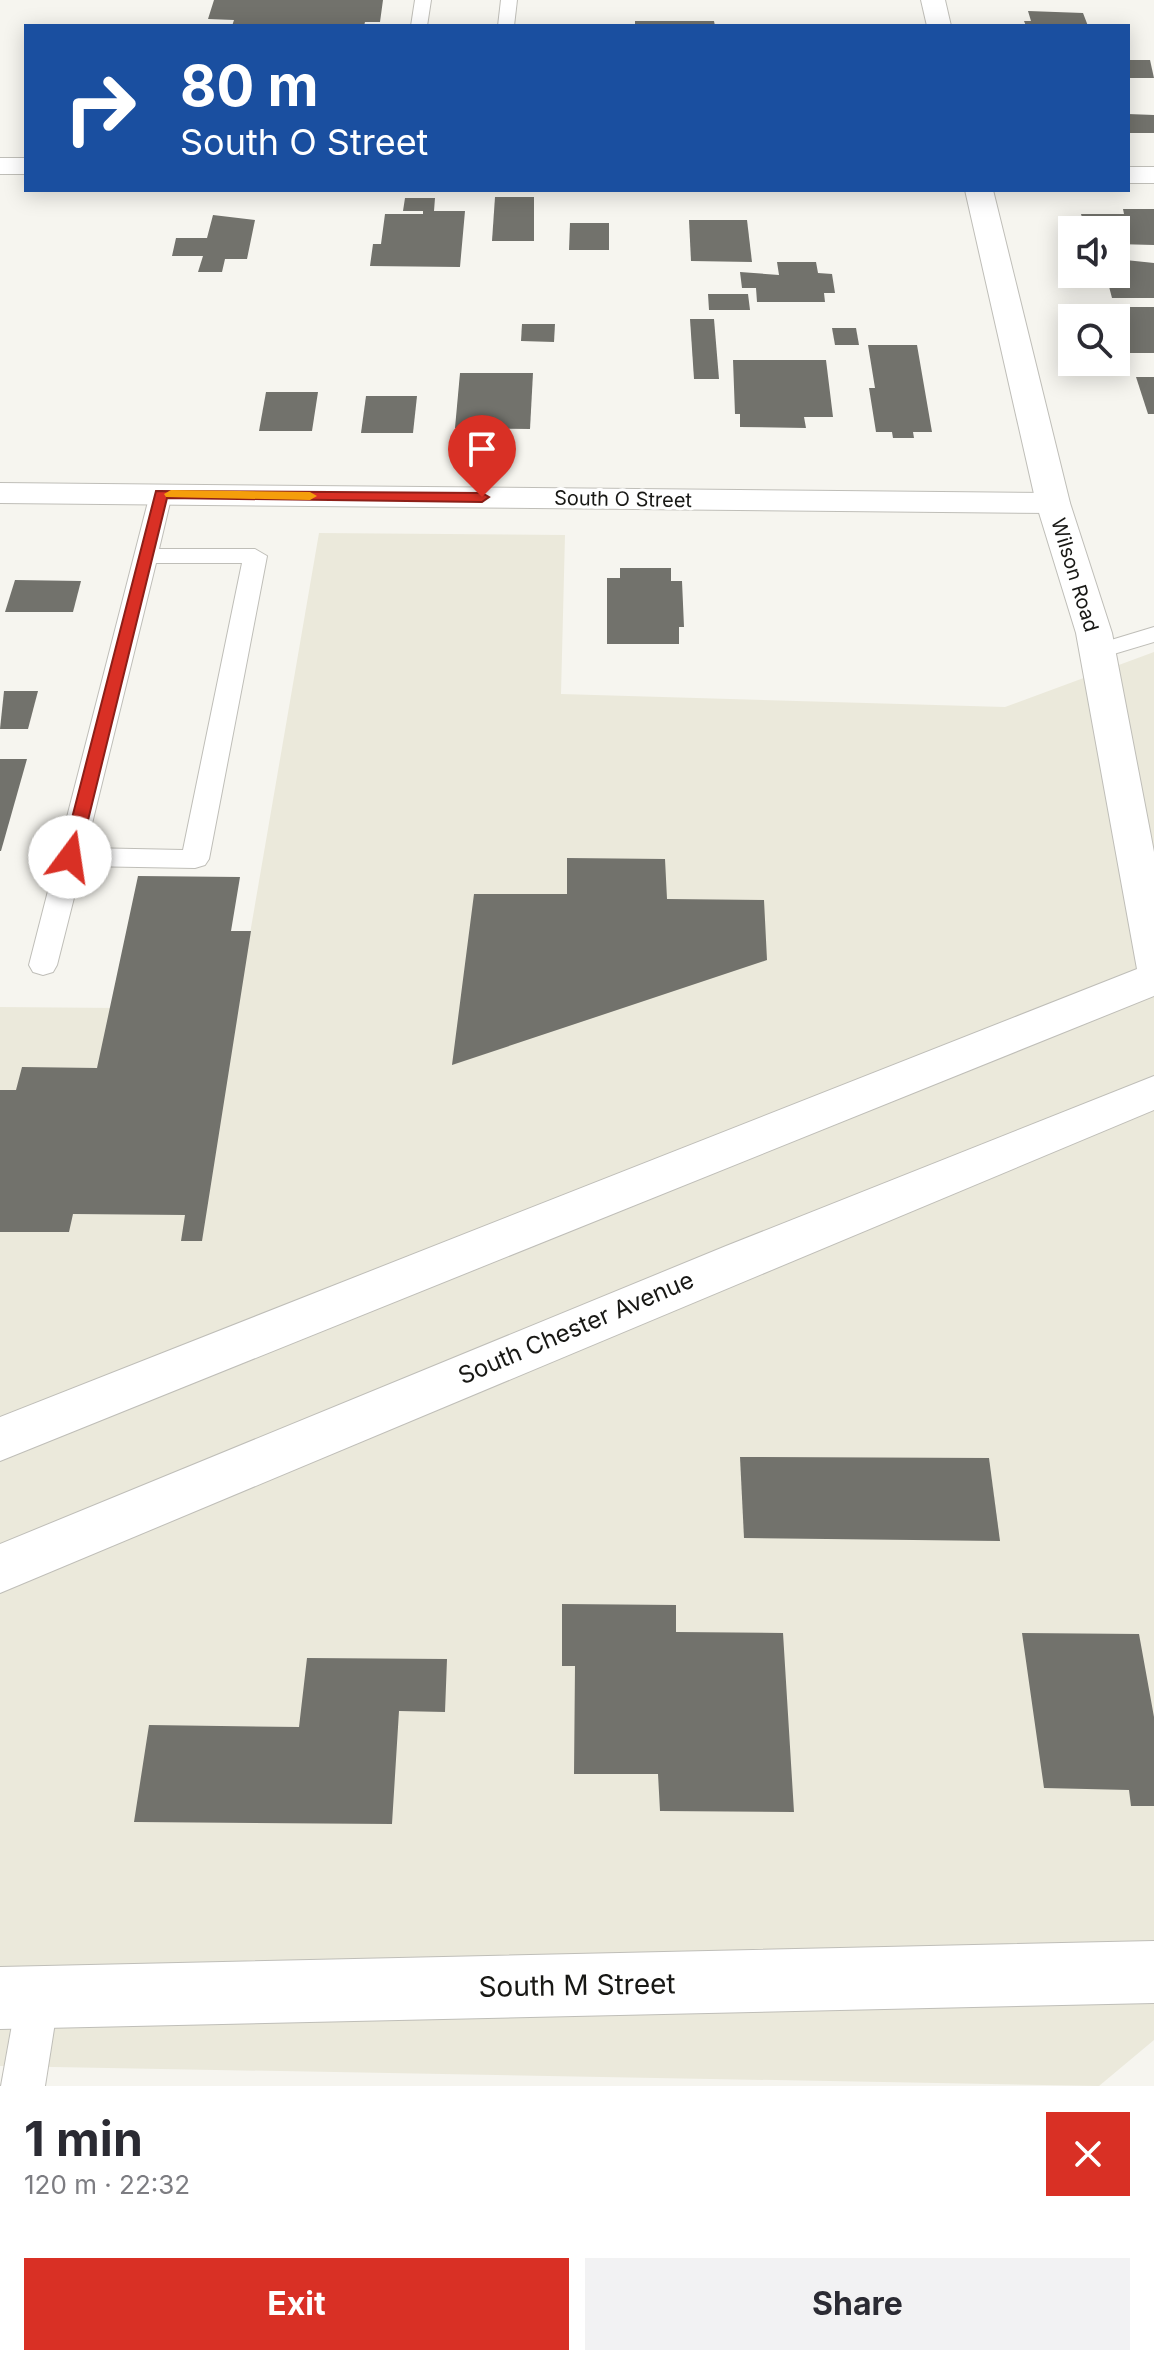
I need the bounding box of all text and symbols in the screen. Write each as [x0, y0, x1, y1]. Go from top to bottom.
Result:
text: 80 m [180, 52, 319, 120]
icon: right [48, 56, 152, 160]
text: South O Street [180, 120, 428, 164]
map controls [1058, 216, 1130, 376]
button: sound [1058, 216, 1130, 288]
button: search [1058, 304, 1130, 376]
pin [448, 415, 516, 497]
icon: arrive [460, 427, 504, 471]
street label: South O Street [554, 486, 693, 512]
street label: Wilson Road [1046, 515, 1104, 635]
position arrow [28, 815, 112, 899]
street label: South Chester Avenue [454, 1265, 698, 1390]
street label: South M Street [478, 1966, 676, 2004]
text: 1 min [24, 2109, 143, 2168]
button: close [1046, 2112, 1130, 2196]
text: 120 m · 22:32 [24, 2169, 190, 2200]
button: Exit [24, 2258, 569, 2350]
button: Share [585, 2258, 1130, 2350]

